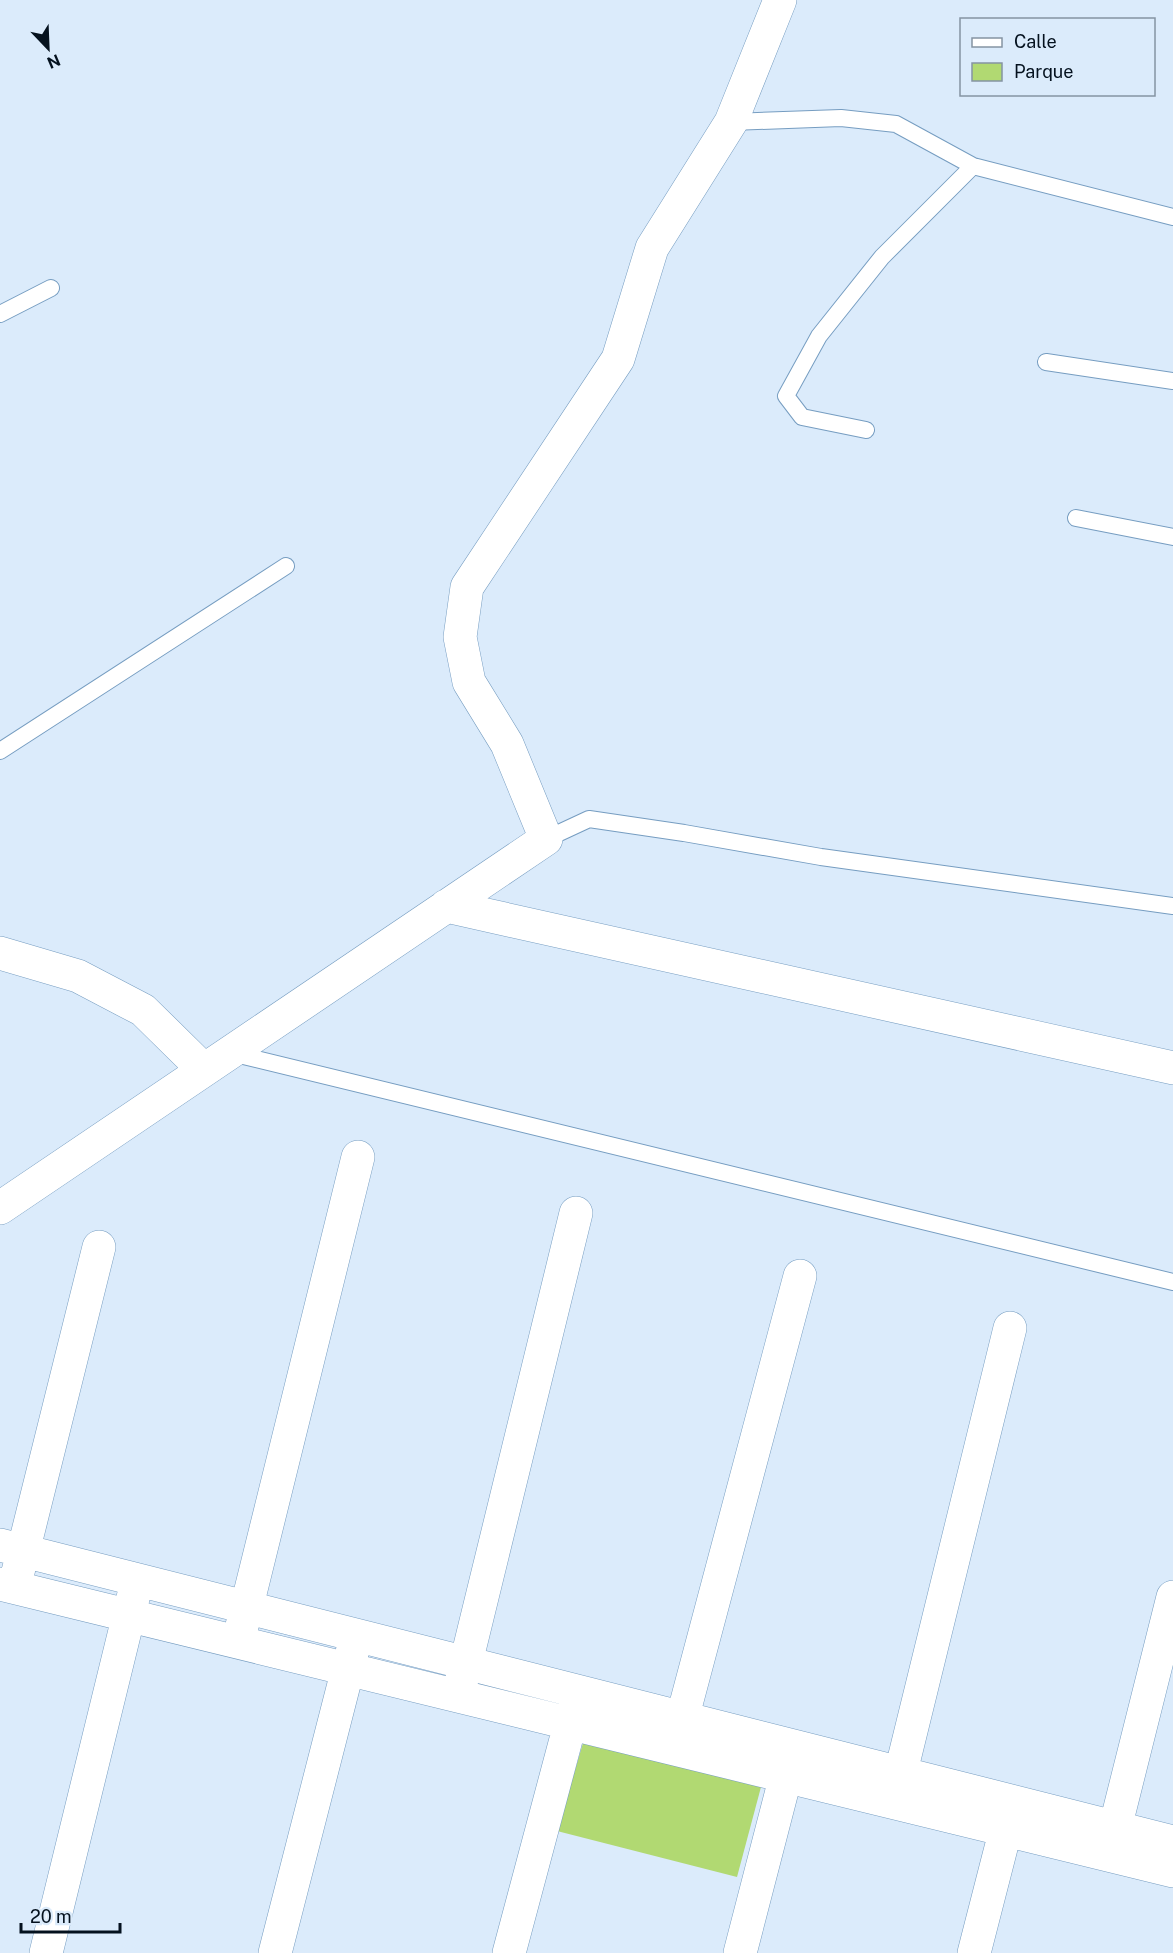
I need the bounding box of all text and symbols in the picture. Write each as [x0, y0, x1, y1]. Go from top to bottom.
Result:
north arrow [18, 18, 78, 78]
legend [960, 18, 1155, 96]
text: Calle [1014, 31, 1057, 52]
text: N [44, 50, 63, 73]
text: Parque [1014, 61, 1074, 82]
scale bar [21, 1896, 120, 1934]
text: 20 m [30, 1906, 72, 1927]

